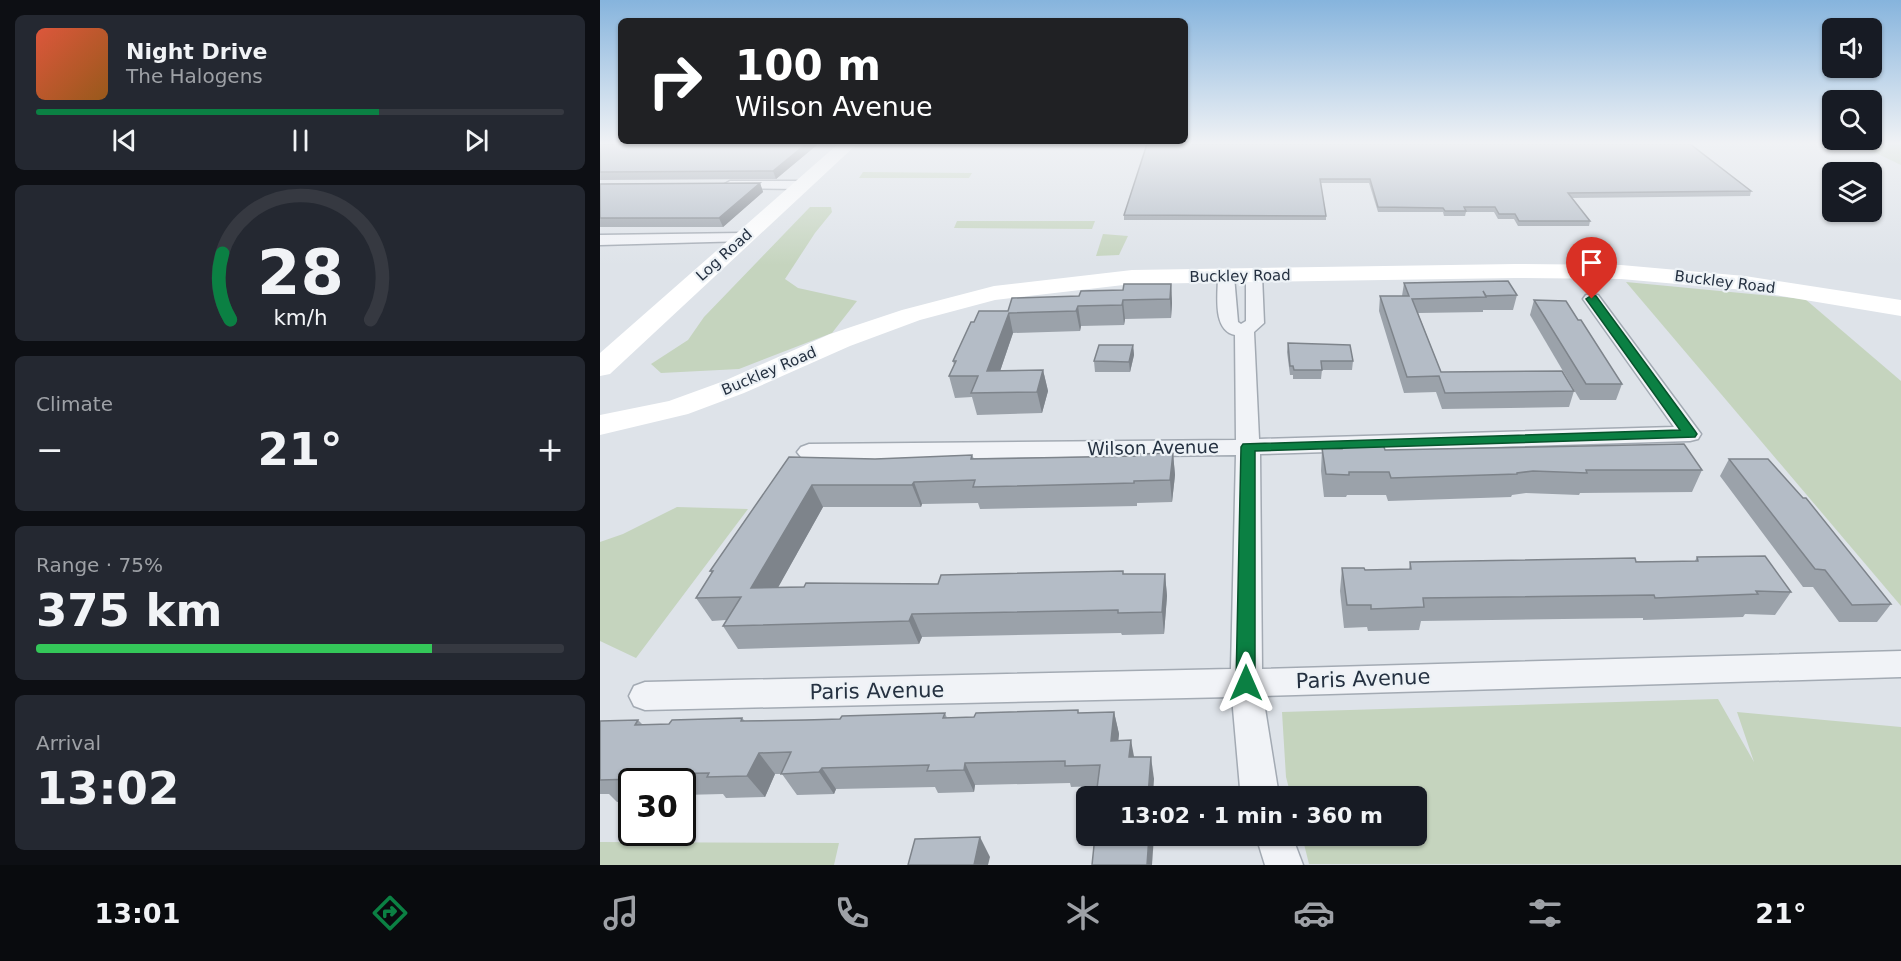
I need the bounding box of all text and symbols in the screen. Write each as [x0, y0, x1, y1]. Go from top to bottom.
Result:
map controls [1822, 18, 1882, 222]
button: sound [1822, 18, 1882, 78]
text: Night Drive [126, 39, 267, 64]
text: 100 m [735, 41, 881, 90]
icon: right [636, 42, 714, 120]
text: The Halogens [126, 64, 263, 88]
button: search [1822, 90, 1882, 150]
text: Wilson Avenue [735, 91, 933, 122]
icon: previous [108, 124, 141, 157]
icon: pause [284, 124, 317, 157]
icon: next [460, 124, 493, 157]
button: layers [1822, 162, 1882, 222]
street label: Log Road [692, 225, 756, 285]
text: 28 [257, 236, 343, 309]
pin [1566, 237, 1617, 299]
icon: arrive [1575, 246, 1608, 279]
street label: Buckley Road [1189, 266, 1291, 286]
street label: Buckley Road [1674, 267, 1776, 297]
text: km/h [273, 305, 327, 330]
street label: Buckley Road [719, 343, 819, 399]
text: Climate [36, 392, 113, 416]
text: 21° [257, 423, 343, 476]
text: − [36, 430, 64, 469]
text: + [536, 430, 564, 469]
street label: Wilson Avenue [1087, 436, 1219, 459]
text: Range · 75% [36, 553, 163, 577]
text: 375 km [36, 584, 222, 637]
position arrow [1214, 651, 1278, 715]
street label: Paris Avenue [1295, 665, 1431, 693]
street label: Paris Avenue [809, 678, 945, 704]
text: Arrival [36, 731, 101, 755]
text: 13:02 [36, 762, 179, 815]
speed limit sign: 30 [618, 768, 696, 846]
text: 13:02 · 1 min · 360 m [1120, 803, 1383, 828]
icon: directions [369, 892, 411, 934]
icon: music [600, 892, 642, 934]
icon: phone [831, 892, 873, 934]
icon: climate [1062, 892, 1104, 934]
icon: car [1293, 892, 1335, 934]
icon: filters [1524, 892, 1566, 934]
text: 13:01 [94, 898, 180, 929]
text: 21° [1755, 898, 1806, 929]

